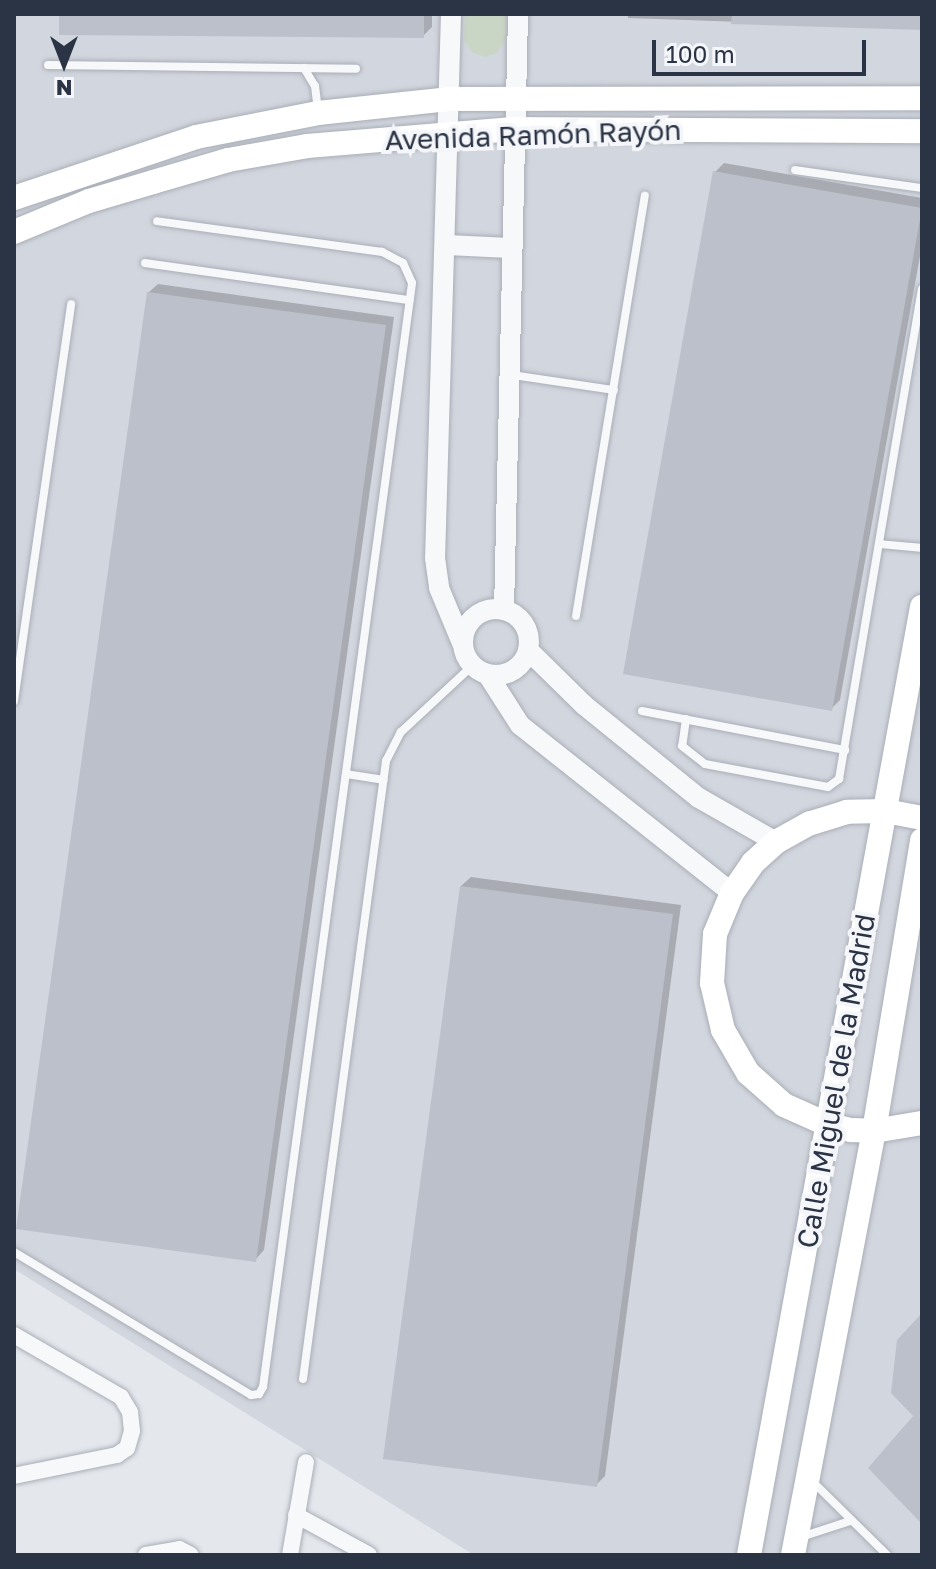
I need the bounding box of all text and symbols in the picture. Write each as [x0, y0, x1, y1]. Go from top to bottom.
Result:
north arrow [24, 24, 104, 104]
scale bar [656, 24, 870, 74]
text: 100 m [666, 39, 735, 68]
text: N [56, 75, 72, 102]
street label: Avenida Ramón Rayón [384, 113, 682, 157]
street label: Calle Miguel de la Madrid [790, 911, 882, 1251]

